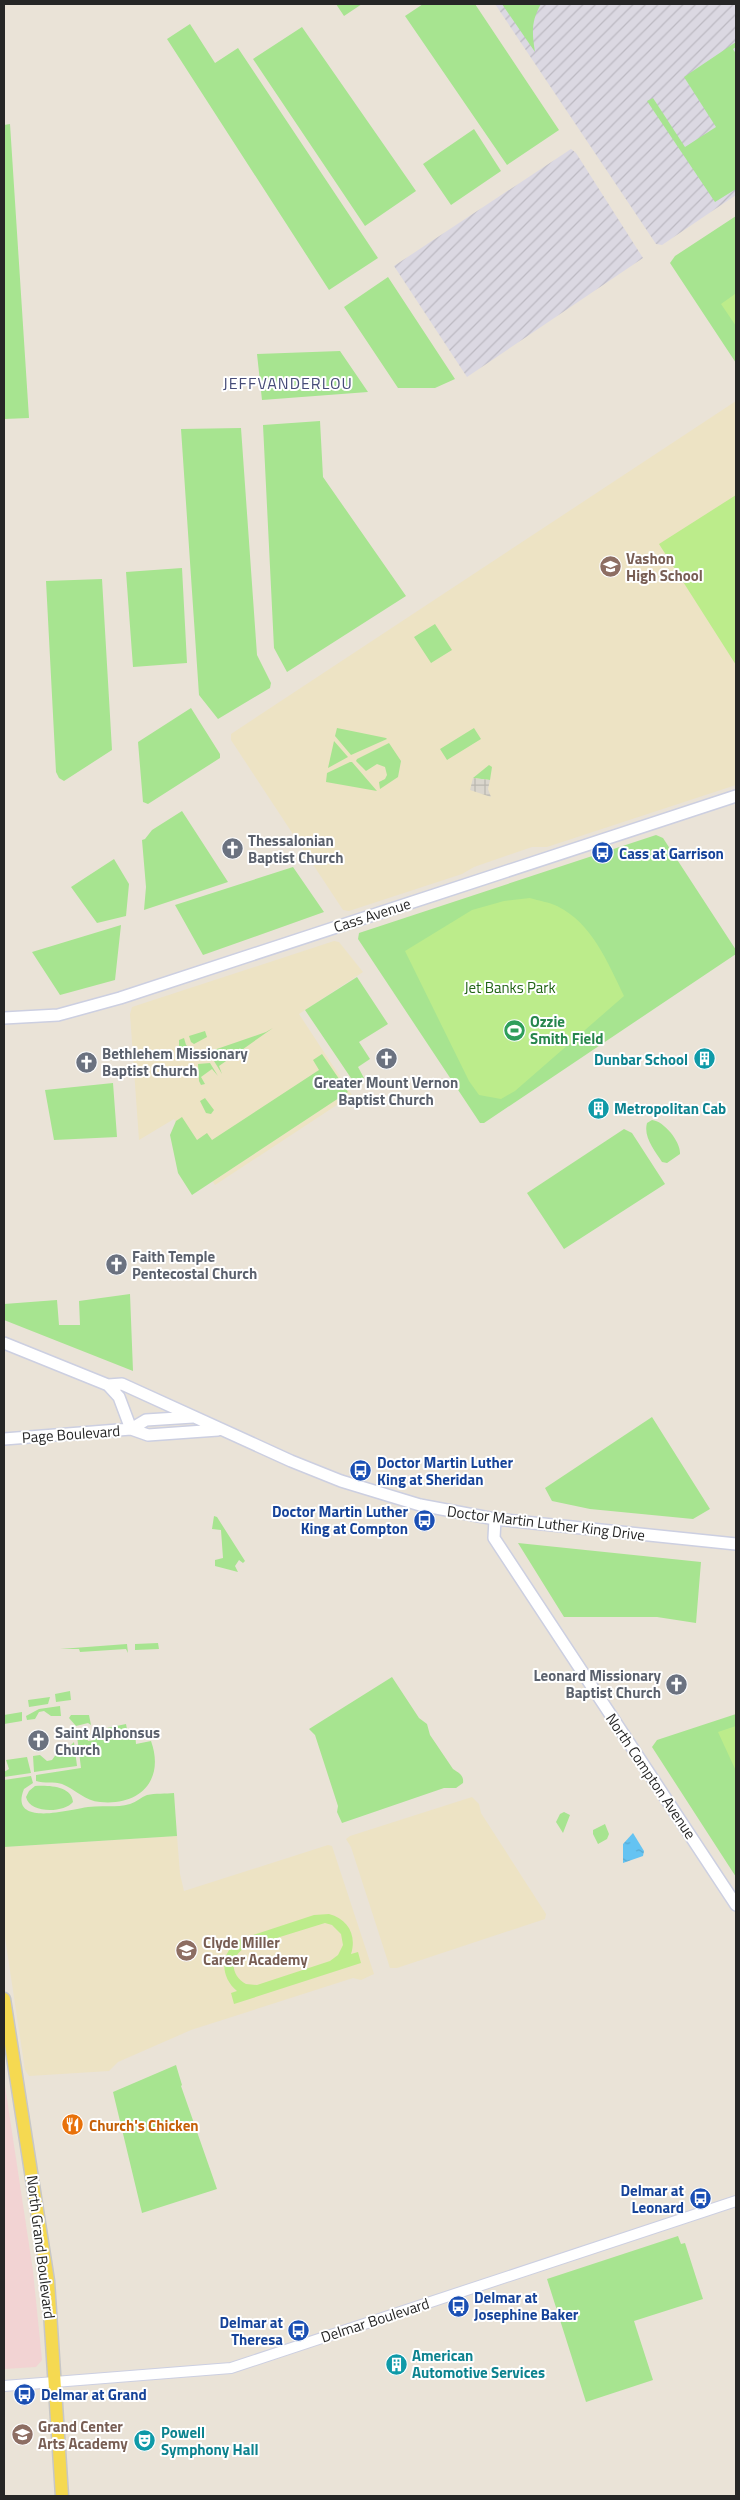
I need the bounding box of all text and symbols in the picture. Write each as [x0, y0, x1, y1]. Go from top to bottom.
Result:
district label: JEFFVANDERLOU [223, 371, 353, 395]
place label: Vashon High School [626, 547, 703, 587]
school or university icon: Vashon High School [598, 555, 622, 579]
place label: Thessalonian Baptist Church [248, 829, 343, 869]
church icon: Thessalonian Baptist Church [220, 837, 244, 861]
bus stop icon: Cass at Garrison [591, 841, 615, 865]
place label: Cass at Garrison [619, 842, 724, 865]
street label: Cass Avenue [330, 892, 414, 938]
park label: Jet Banks Park [464, 976, 556, 999]
place label: Ozzie Smith Field [530, 1010, 603, 1050]
sports icon: Ozzie Smith Field [502, 1018, 526, 1042]
place label: Bethlehem Missionary Baptist Church [102, 1042, 248, 1082]
church icon: Greater Mount Vernon Baptist Church [374, 1047, 398, 1071]
building icon: Dunbar School [692, 1047, 716, 1071]
place label: Dunbar School [594, 1048, 688, 1071]
church icon: Bethlehem Missionary Baptist Church [74, 1050, 98, 1074]
place label: Greater Mount Vernon Baptist Church [314, 1071, 458, 1111]
building icon: Metropolitan Cab [586, 1096, 610, 1120]
place label: Metropolitan Cab [614, 1097, 726, 1120]
place label: Faith Temple Pentecostal Church [132, 1245, 257, 1285]
church icon: Faith Temple Pentecostal Church [104, 1253, 128, 1277]
street label: Page Boulevard [21, 1419, 121, 1449]
place label: Doctor Martin Luther King at Sheridan [377, 1451, 513, 1491]
bus stop icon: Doctor Martin Luther King at Sheridan [349, 1459, 373, 1483]
street label: Doctor Martin Luther King Drive [446, 1499, 646, 1547]
place label: Doctor Martin Luther King at Compton [272, 1500, 408, 1540]
bus stop icon: Doctor Martin Luther King at Compton [412, 1508, 436, 1532]
place label: Leonard Missionary Baptist Church [533, 1664, 661, 1704]
church icon: Leonard Missionary Baptist Church [665, 1672, 689, 1696]
street label: North Compton Avenue [600, 1708, 702, 1844]
place label: Saint Alphonsus Church [55, 1721, 160, 1761]
church icon: Saint Alphonsus Church [27, 1729, 51, 1753]
place label: Clyde Miller Career Academy [203, 1931, 308, 1971]
school or university icon: Clyde Miller Career Academy [175, 1939, 199, 1963]
restaurant icon: Church's Chicken [61, 2113, 85, 2137]
place label: Church's Chicken [89, 2114, 199, 2137]
street label: North Grand Boulevard [21, 2174, 61, 2320]
place label: Delmar at Leonard [620, 2179, 685, 2219]
bus stop icon: Delmar at Leonard [688, 2187, 712, 2211]
place label: Delmar at Josephine Baker [474, 2286, 579, 2326]
street label: Delmar Boulevard [318, 2292, 432, 2348]
bus stop icon: Delmar at Josephine Baker [446, 2294, 470, 2318]
place label: Delmar at Theresa [219, 2311, 284, 2351]
bus stop icon: Delmar at Theresa [287, 2319, 311, 2343]
place label: American Automotive Services [412, 2344, 545, 2384]
building icon: American Automotive Services [384, 2352, 408, 2376]
bus stop icon: Delmar at Grand [13, 2382, 37, 2406]
place label: Delmar at Grand [41, 2383, 147, 2406]
place label: Grand Center Arts Academy [38, 2415, 128, 2455]
place label: Powell Symphony Hall [161, 2421, 259, 2461]
school or university icon: Grand Center Arts Academy [10, 2423, 34, 2447]
theatre icon: Powell Symphony Hall [133, 2429, 157, 2453]

